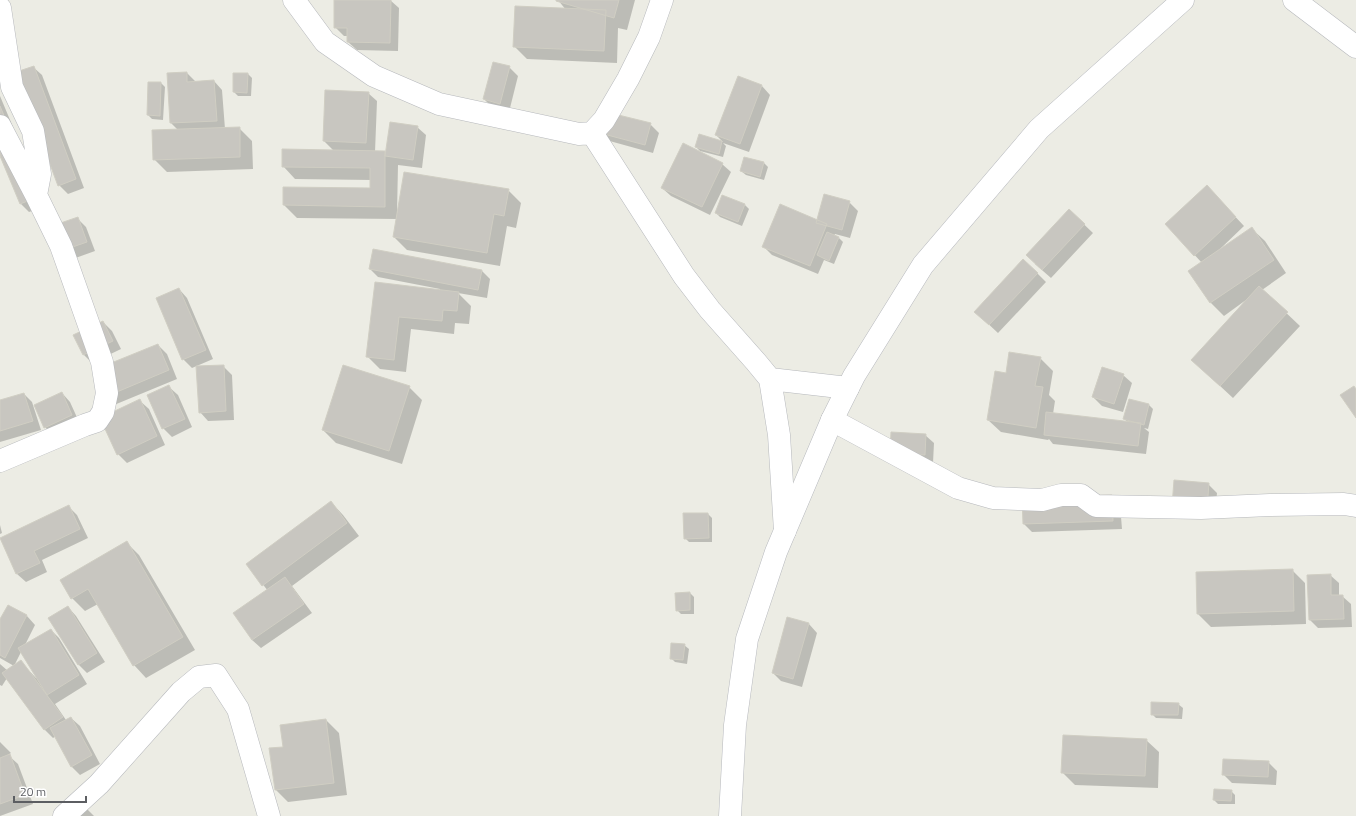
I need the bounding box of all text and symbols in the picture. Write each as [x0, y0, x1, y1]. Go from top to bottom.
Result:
scale bar [14, 778, 86, 804]
text: 20 m [20, 782, 46, 801]

